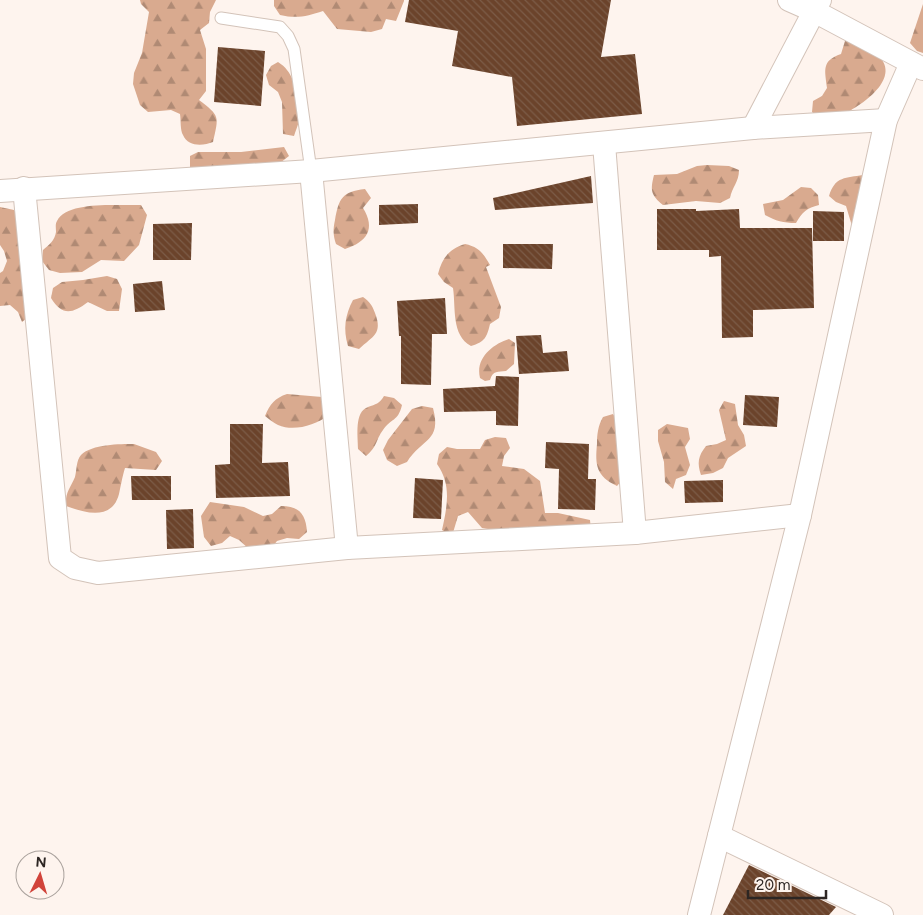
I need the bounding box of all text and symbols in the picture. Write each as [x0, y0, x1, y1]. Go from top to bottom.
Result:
north arrow [15, 850, 65, 900]
text: N [35, 854, 47, 871]
scale bar [748, 868, 826, 900]
text: 20 m [756, 876, 790, 894]

